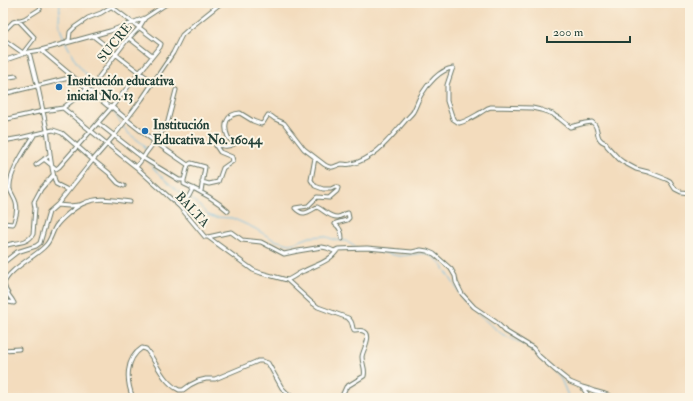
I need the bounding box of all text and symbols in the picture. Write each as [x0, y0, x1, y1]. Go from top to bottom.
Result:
scale bar [547, 18, 630, 44]
street label: SUCRE [94, 20, 136, 66]
text: 200 m [553, 25, 584, 40]
place label: Institución educativa inicial No. 13 [66, 73, 175, 104]
marker: Institución educativa inicial No. 13 [54, 82, 64, 92]
place label: Institución Educativa No. 16044 [153, 117, 263, 148]
marker: Institución Educativa No. 16044 [140, 126, 150, 136]
street label: BALTA [172, 189, 213, 231]

